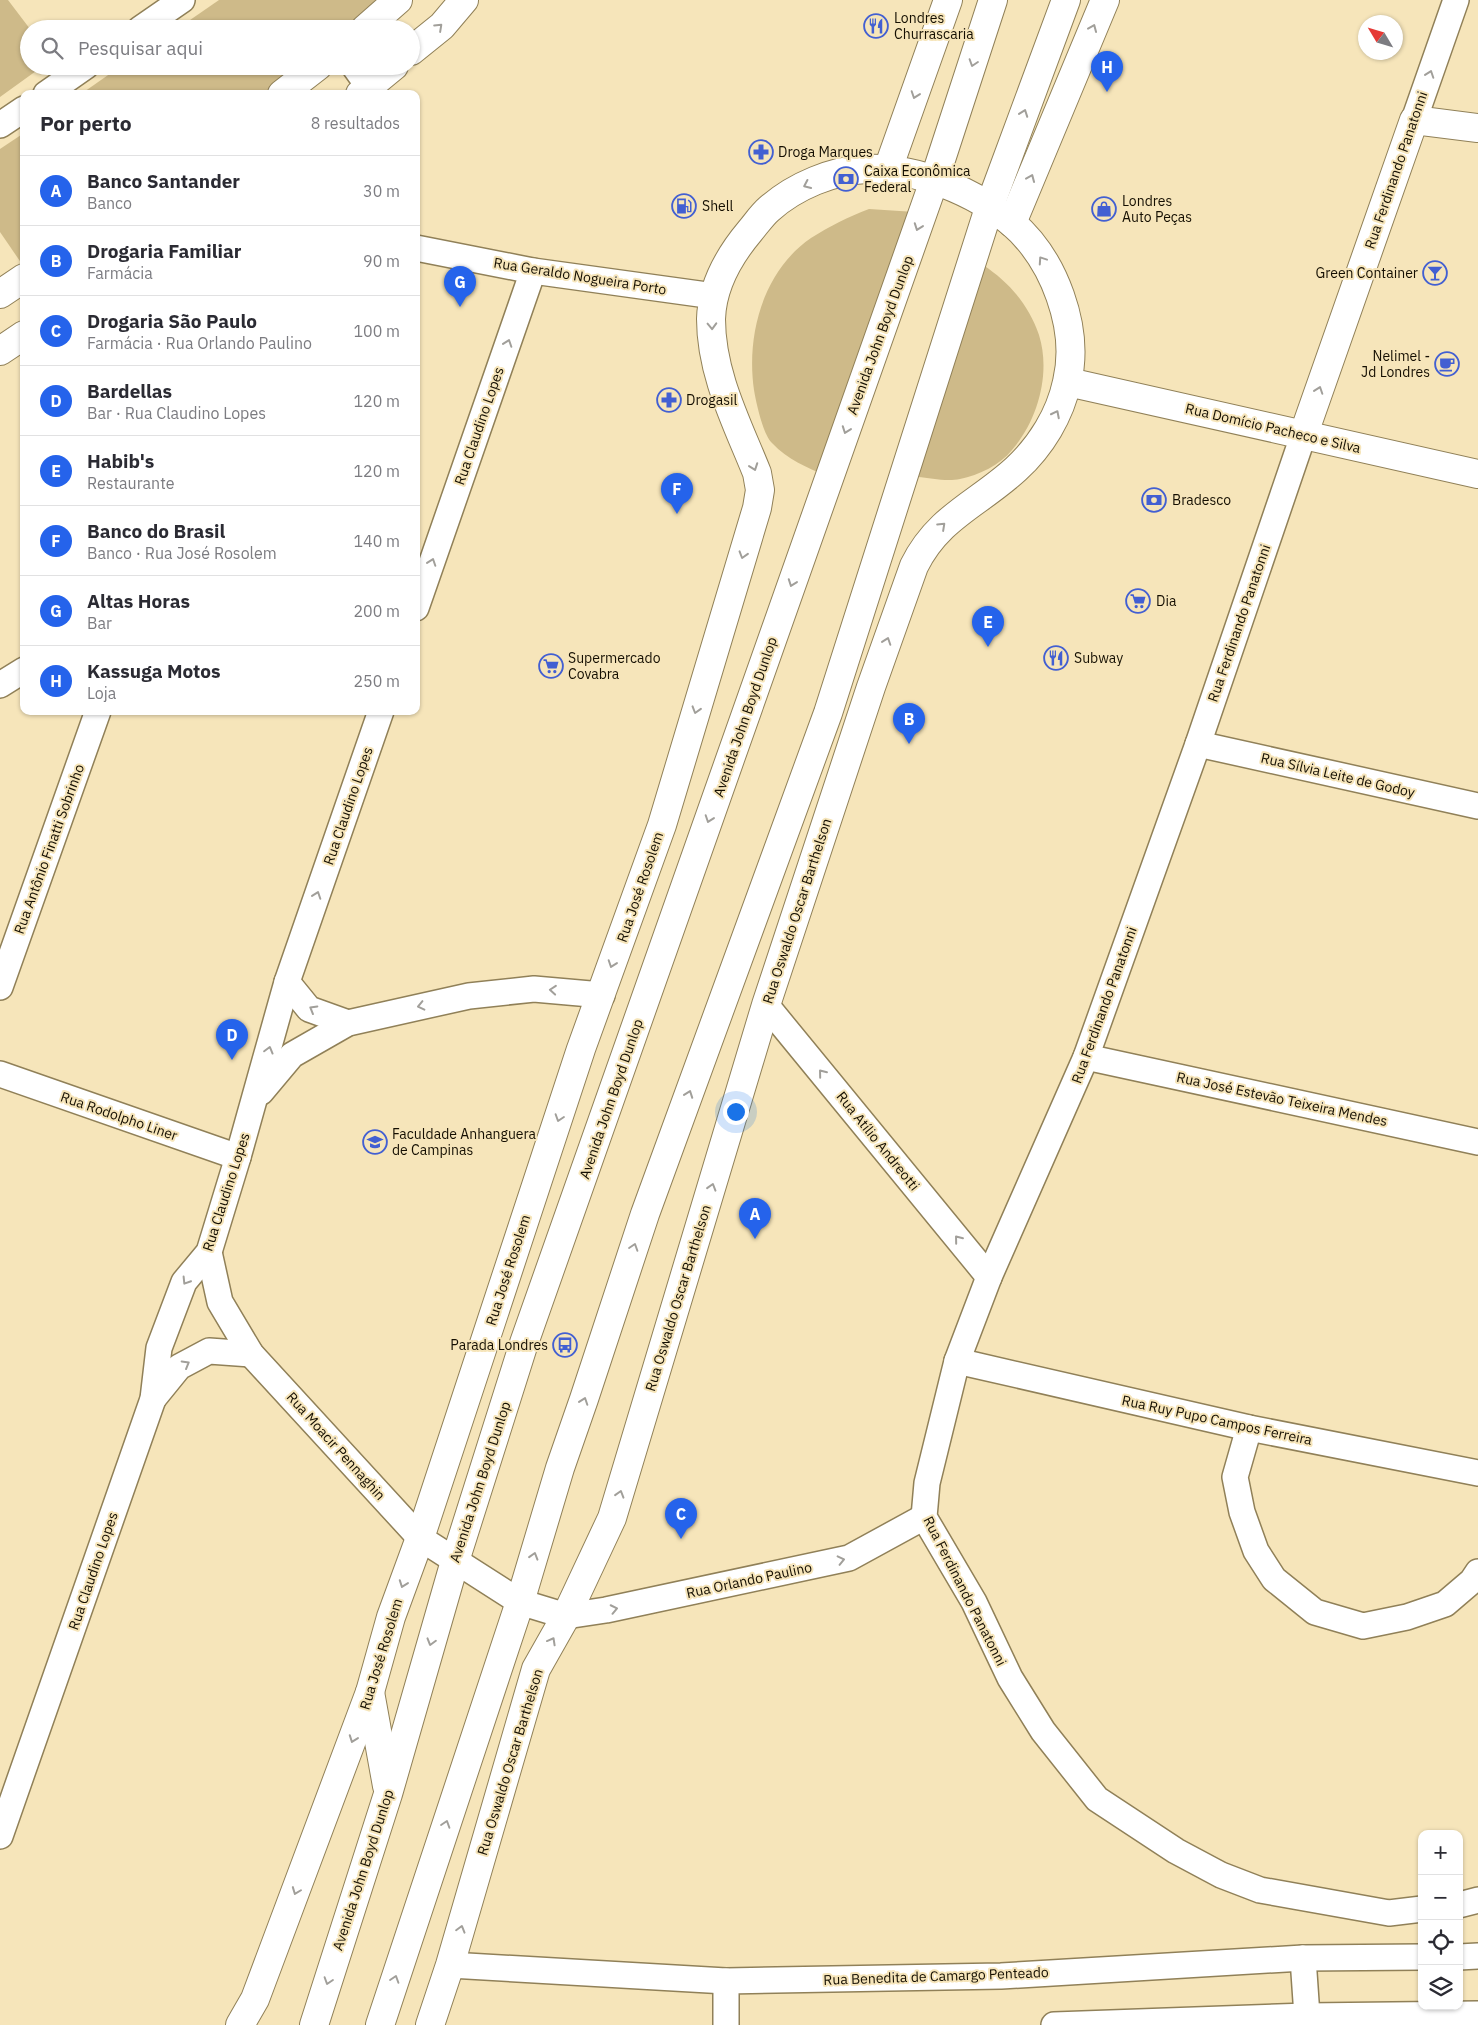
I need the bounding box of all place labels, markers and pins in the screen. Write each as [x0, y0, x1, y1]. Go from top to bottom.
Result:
place label: Londres Churrascaria [894, 9, 974, 43]
restaurant icon: Londres Churrascaria [863, 13, 889, 39]
pin: H [1091, 51, 1123, 92]
pharmacy icon: Droga Marques [748, 139, 774, 165]
place label: Droga Marques [778, 143, 873, 161]
place label: Caixa Econômica Federal [864, 162, 971, 196]
bank icon: Caixa Econômica Federal [833, 166, 859, 192]
place label: Londres Auto Peças [1122, 192, 1192, 226]
fuel station icon: Shell [671, 193, 697, 219]
shop icon: Londres Auto Peças [1091, 196, 1117, 222]
place label: Shell [702, 197, 734, 215]
bar icon: Green Container [1422, 260, 1448, 286]
place label: Green Container [1315, 264, 1418, 282]
pin: G [444, 266, 476, 307]
place label: Nelimel - Jd Londres [1361, 347, 1430, 381]
cafe icon: Nelimel - Jd Londres [1434, 351, 1460, 377]
pharmacy icon: Drogasil [656, 387, 682, 413]
place label: Drogasil [686, 391, 737, 409]
pin: F [661, 473, 693, 514]
bank icon: Bradesco [1141, 487, 1167, 513]
place label: Bradesco [1172, 491, 1231, 509]
supermarket icon: Dia [1125, 588, 1151, 614]
place label: Dia [1156, 592, 1177, 610]
pin: E [972, 606, 1004, 647]
restaurant icon: Subway [1043, 645, 1069, 671]
place label: Supermercado Covabra [568, 649, 661, 683]
place label: Subway [1074, 649, 1123, 667]
supermarket icon: Supermercado Covabra [538, 653, 564, 679]
pin: B [893, 703, 925, 744]
pin: D [216, 1019, 248, 1060]
place label: Faculdade Anhanguera de Campinas [392, 1125, 537, 1159]
school or university icon: Faculdade Anhanguera de Campinas [362, 1129, 388, 1155]
pin: A [739, 1198, 771, 1239]
bus stop icon: Parada Londres [552, 1332, 578, 1358]
place label: Parada Londres [450, 1336, 548, 1354]
pin: C [665, 1498, 697, 1539]

